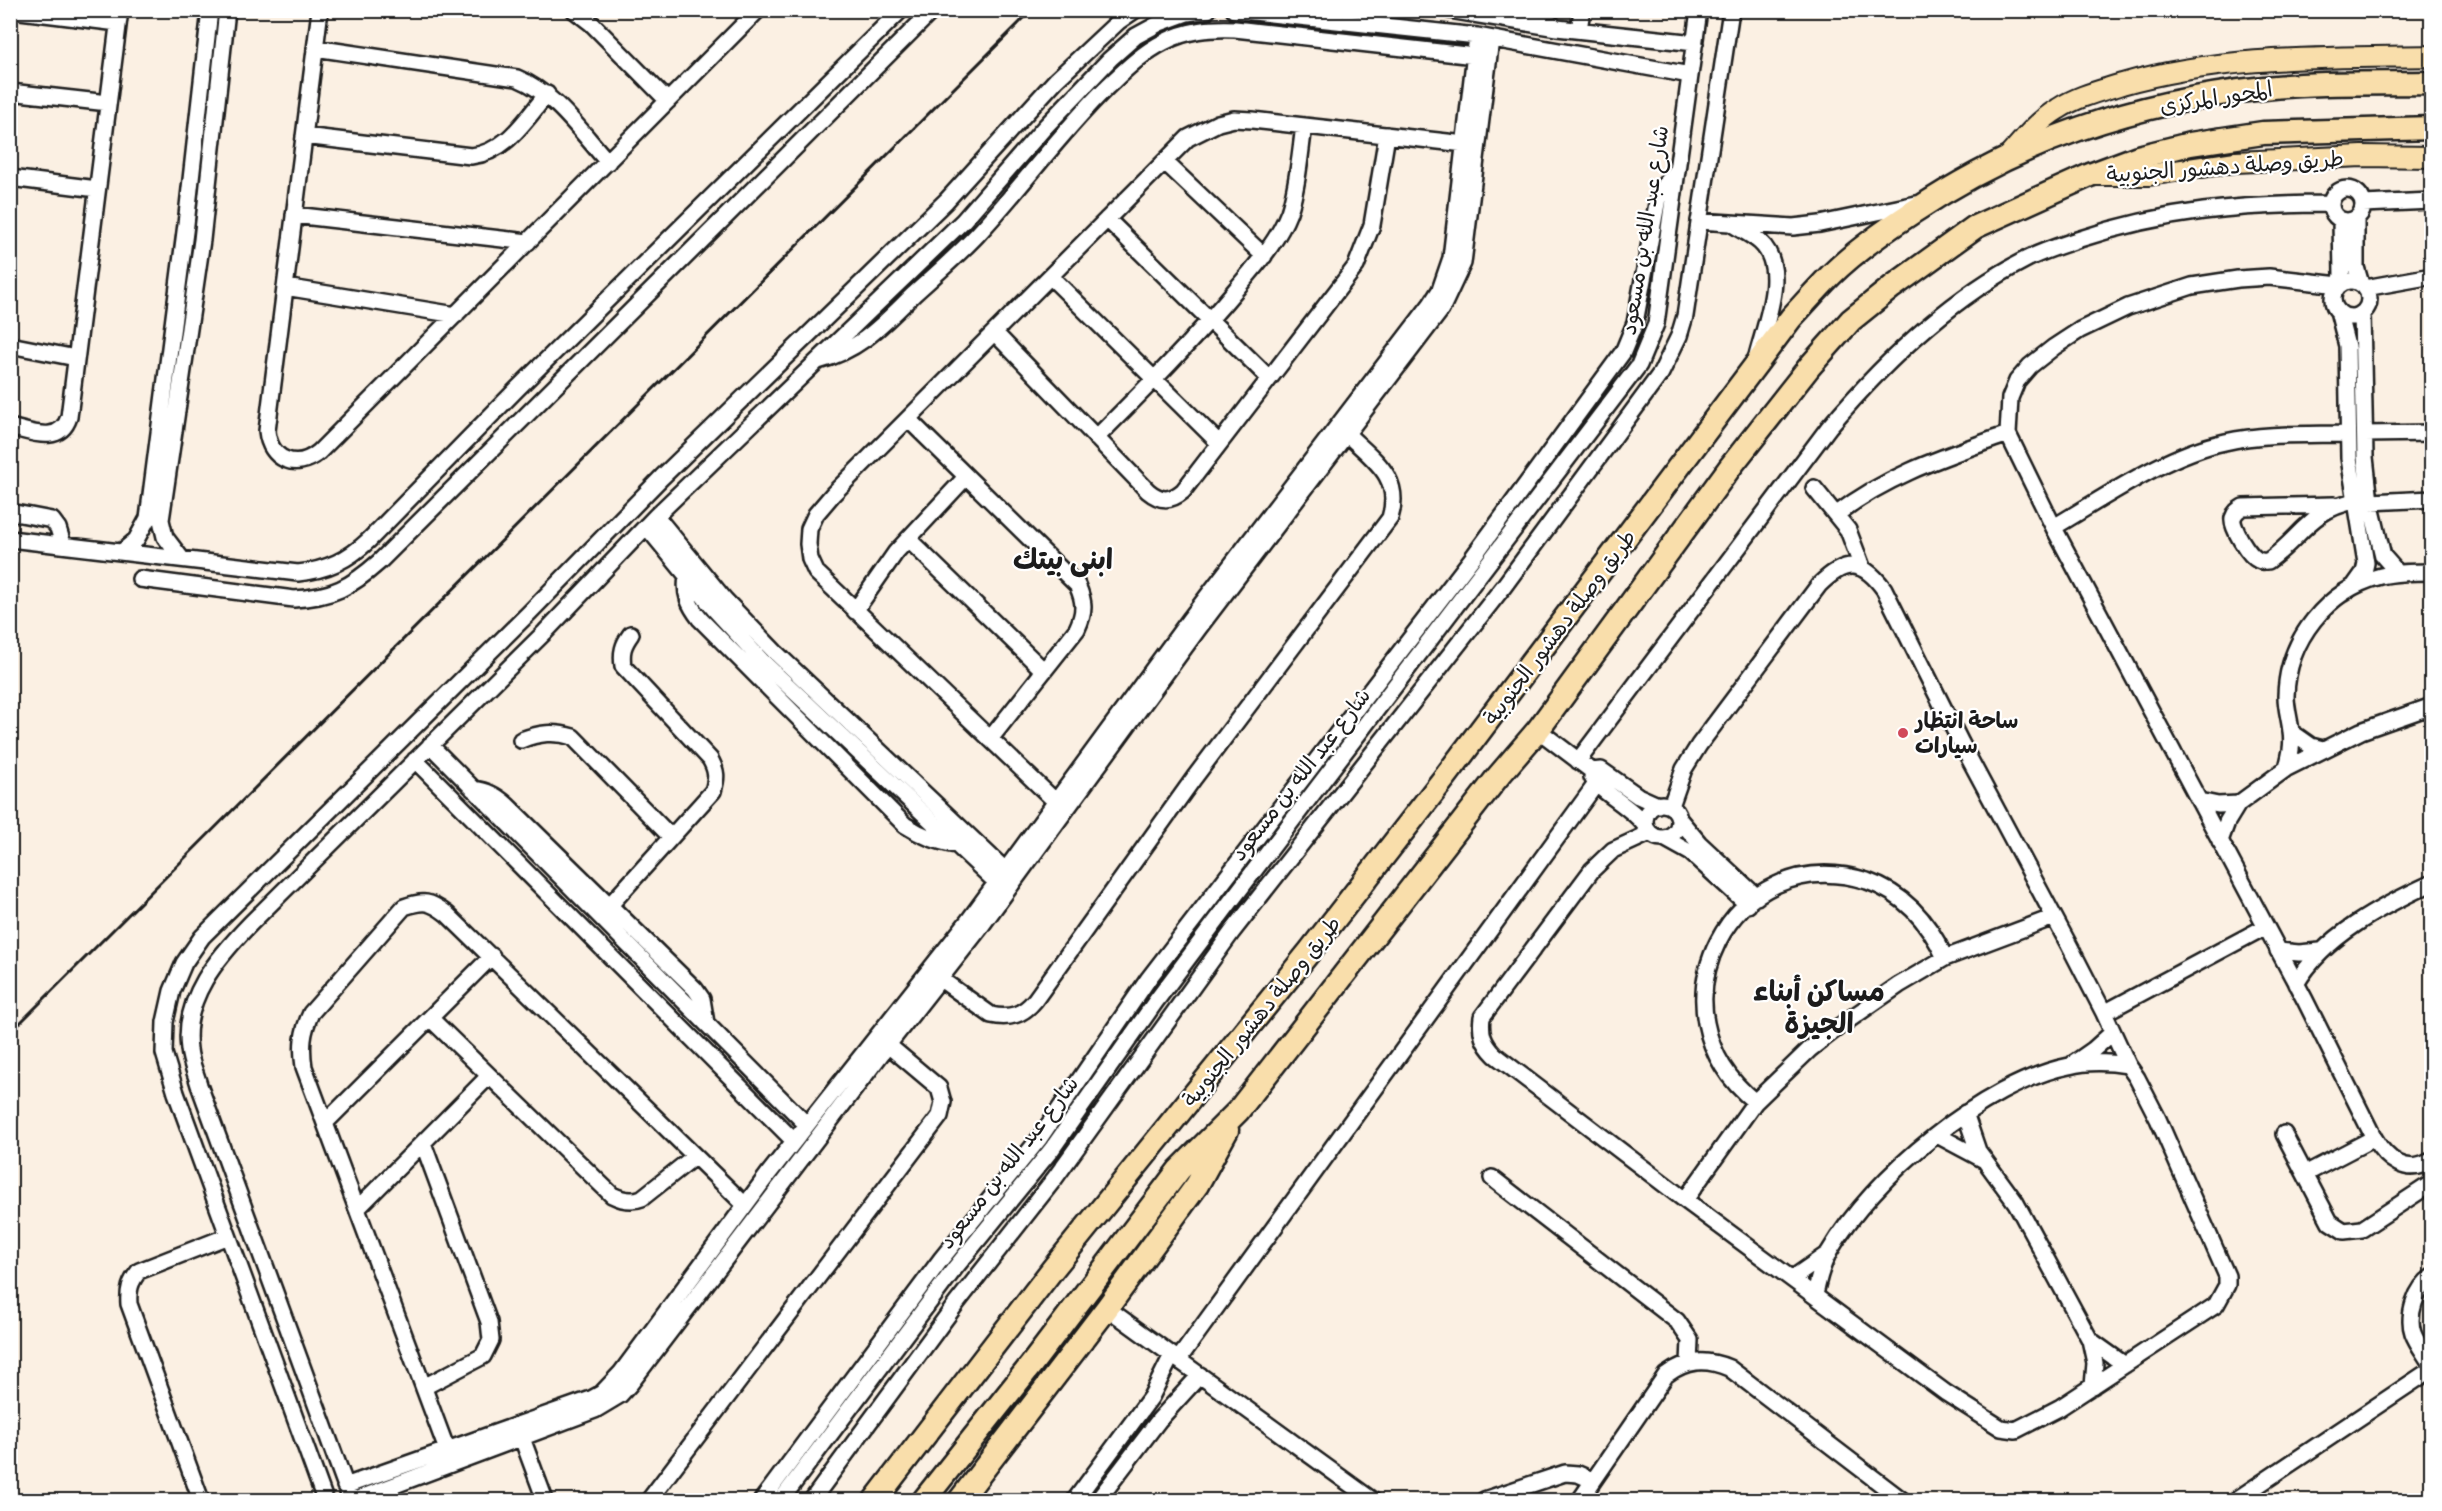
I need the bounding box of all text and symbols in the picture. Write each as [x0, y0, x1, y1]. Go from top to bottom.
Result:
street label: المحور المركزى [2158, 75, 2274, 120]
street label: شارع عبد الله بن مسعود [1615, 123, 1676, 337]
street label: طريق وصلة دهشور الجنوبية [2106, 145, 2345, 188]
street label: طريق وصلة دهشور الجنوبية [1477, 524, 1642, 730]
district label: ابنى بيتك [1013, 542, 1113, 578]
street label: شارع عبد الله بن مسعود [1225, 682, 1378, 867]
place label: ساحة انتظار سيارات [1914, 707, 2018, 759]
marker: ساحة انتظار سيارات [1896, 726, 1910, 740]
street label: طريق وصلة دهشور الجنوبية [1176, 910, 1347, 1112]
district label: مساكن أبناء الجيزة [1753, 974, 1885, 1040]
street label: شارع عبد الله بن مسعود [933, 1070, 1086, 1255]

